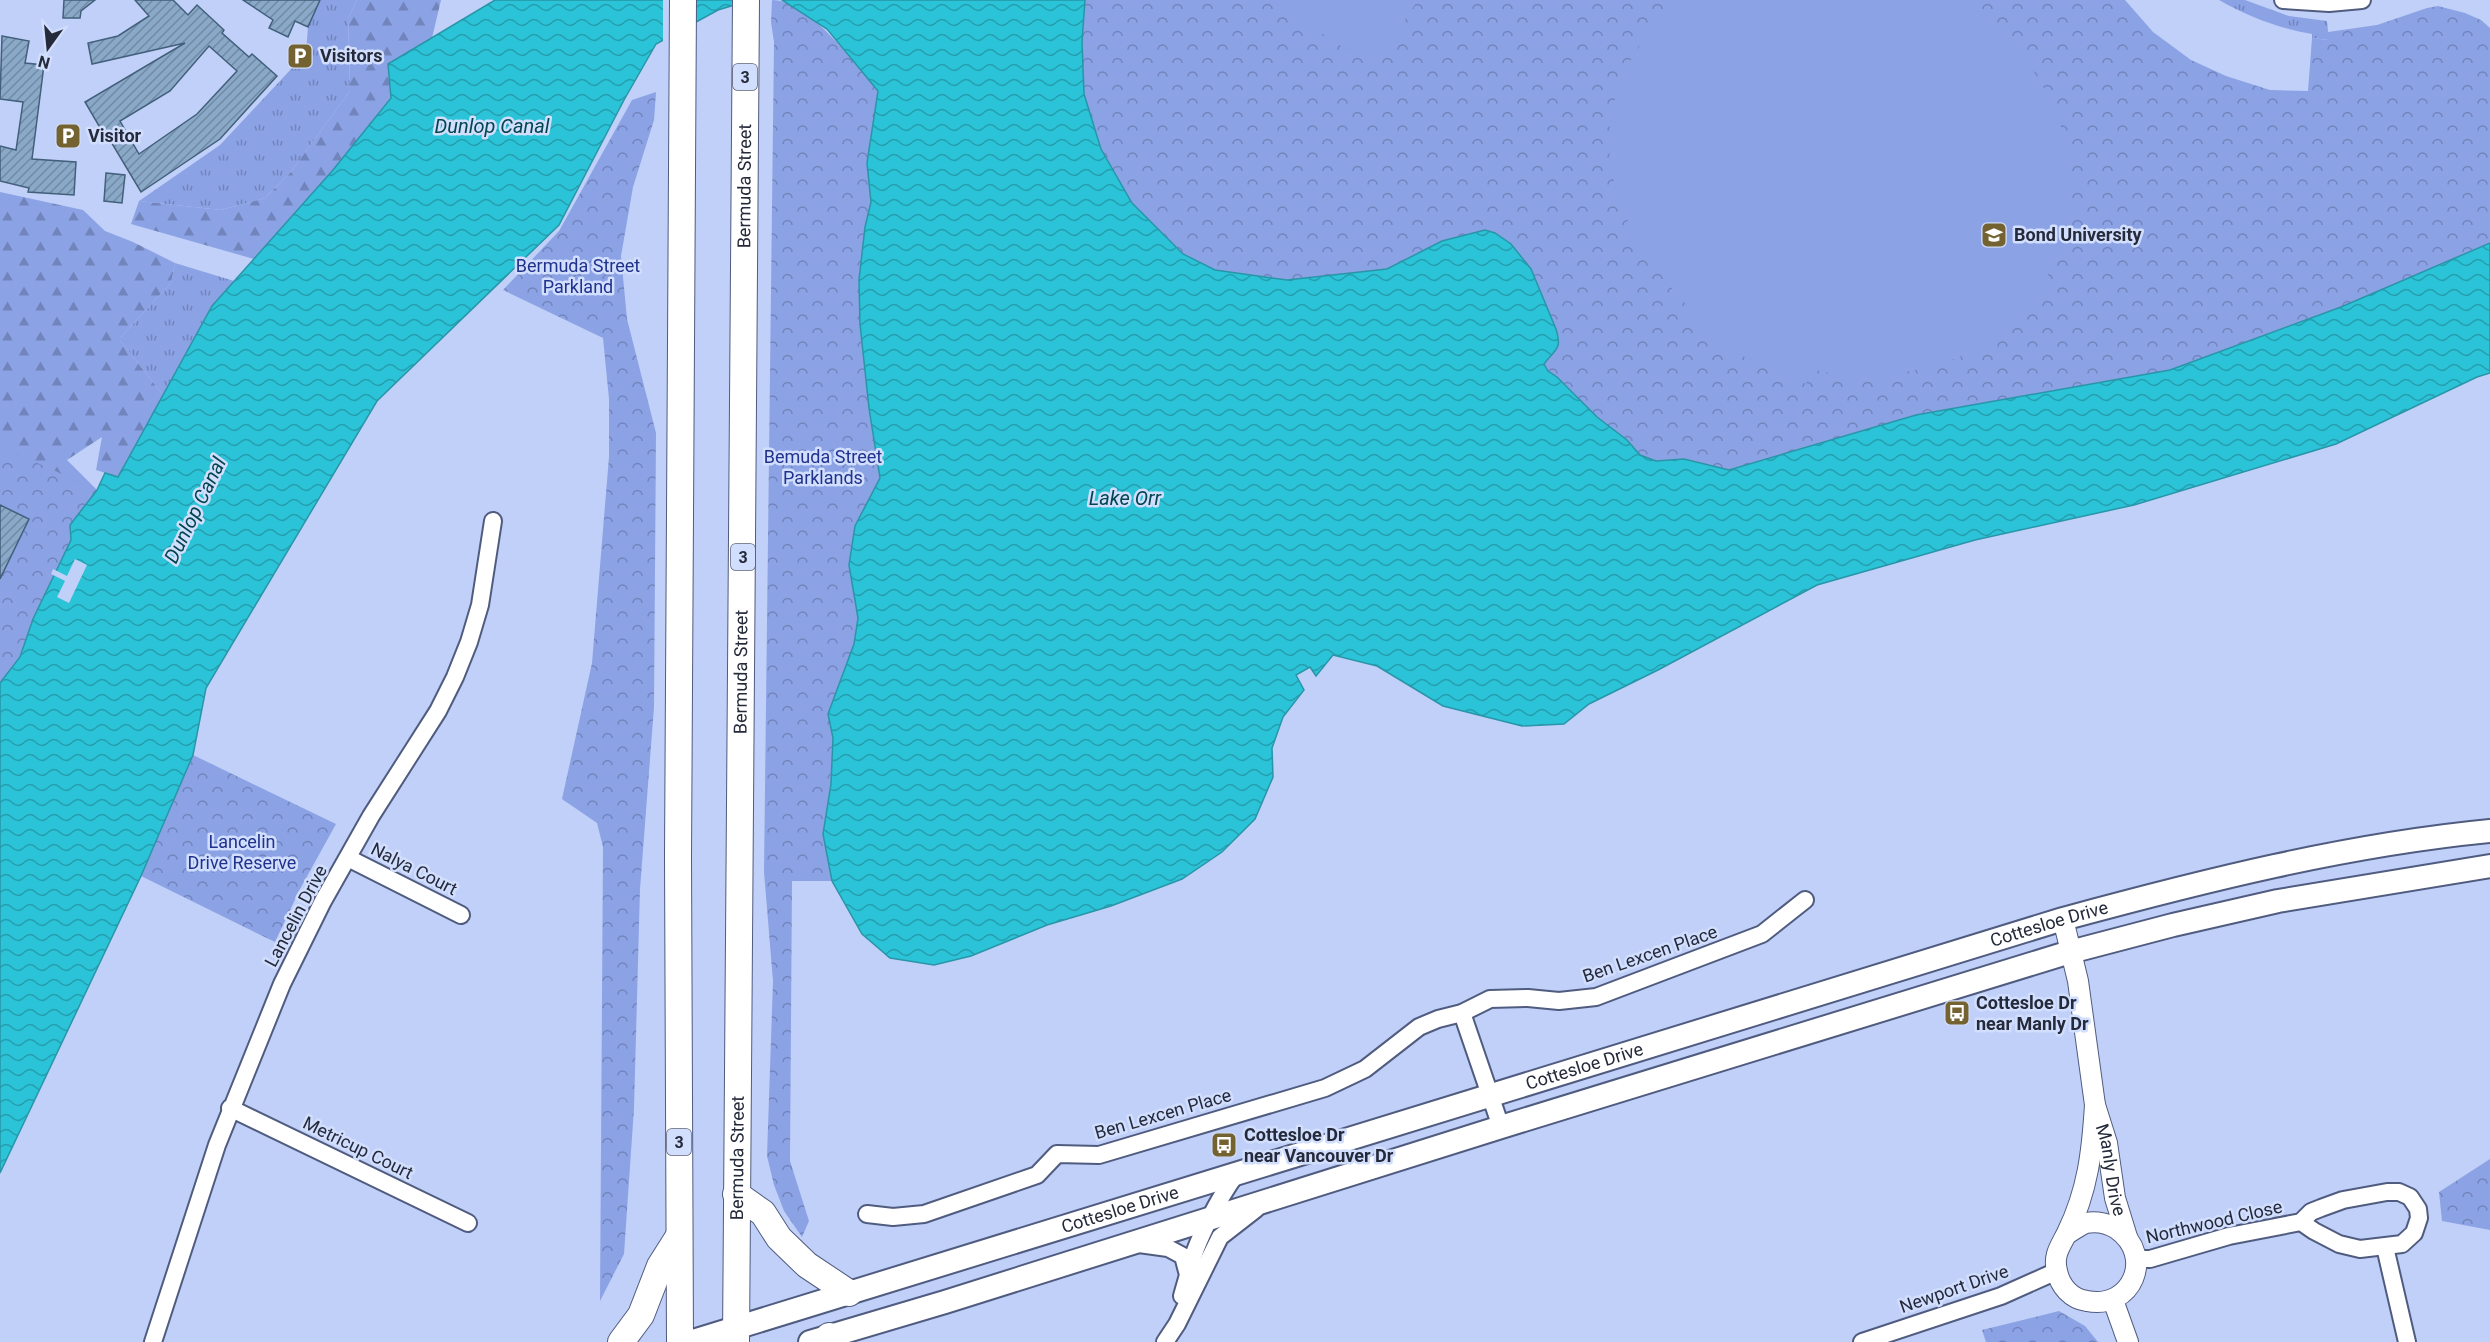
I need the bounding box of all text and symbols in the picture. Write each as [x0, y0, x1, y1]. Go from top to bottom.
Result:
north arrow [18, 18, 78, 78]
parking icon: Visitors [285, 41, 315, 71]
place label: Visitors [320, 45, 382, 66]
text: N [36, 51, 52, 73]
road number: 3 [733, 64, 757, 90]
water label: Dunlop Canal [435, 114, 550, 138]
parking icon: Visitor [53, 121, 83, 151]
street label: Bermuda Street [733, 124, 755, 248]
place label: Visitor [88, 125, 142, 146]
school or university icon: Bond University [1979, 220, 2009, 250]
place label: Bond University [2014, 224, 2142, 245]
park label: Bermuda Street Parkland [516, 255, 640, 297]
park label: Bemuda Street Parklands [764, 446, 882, 488]
water label: Dunlop Canal [159, 453, 231, 567]
water label: Lake Orr [1089, 486, 1163, 510]
road number: 3 [731, 544, 755, 570]
street label: Bermuda Street [730, 610, 751, 734]
park label: Lancelin Drive Reserve [188, 831, 296, 873]
street label: Nalya Court [368, 838, 461, 899]
street label: Lancelin Drive [260, 861, 331, 970]
street label: Cottesloe Drive [1988, 896, 2110, 951]
street label: Ben Lexcen Place [1580, 921, 1720, 986]
place label: Cottesloe Dr near Manly Dr [1976, 992, 2089, 1034]
bus stop icon: Cottesloe Dr near Manly Dr [1942, 998, 1972, 1028]
street label: Cottesloe Drive [1523, 1038, 1646, 1094]
street label: Ben Lexcen Place [1092, 1084, 1234, 1143]
street label: Bermuda Street [726, 1096, 748, 1220]
street label: Metricup Court [300, 1112, 417, 1183]
street label: Manly Drive [2092, 1121, 2131, 1218]
place label: Cottesloe Dr near Vancouver Dr [1244, 1124, 1394, 1166]
road number: 3 [667, 1129, 691, 1155]
bus stop icon: Cottesloe Dr near Vancouver Dr [1209, 1130, 1239, 1160]
street label: Cottesloe Drive [1059, 1181, 1181, 1237]
street label: Northwood Close [2144, 1196, 2284, 1247]
street label: Newport Drive [1897, 1260, 2011, 1317]

